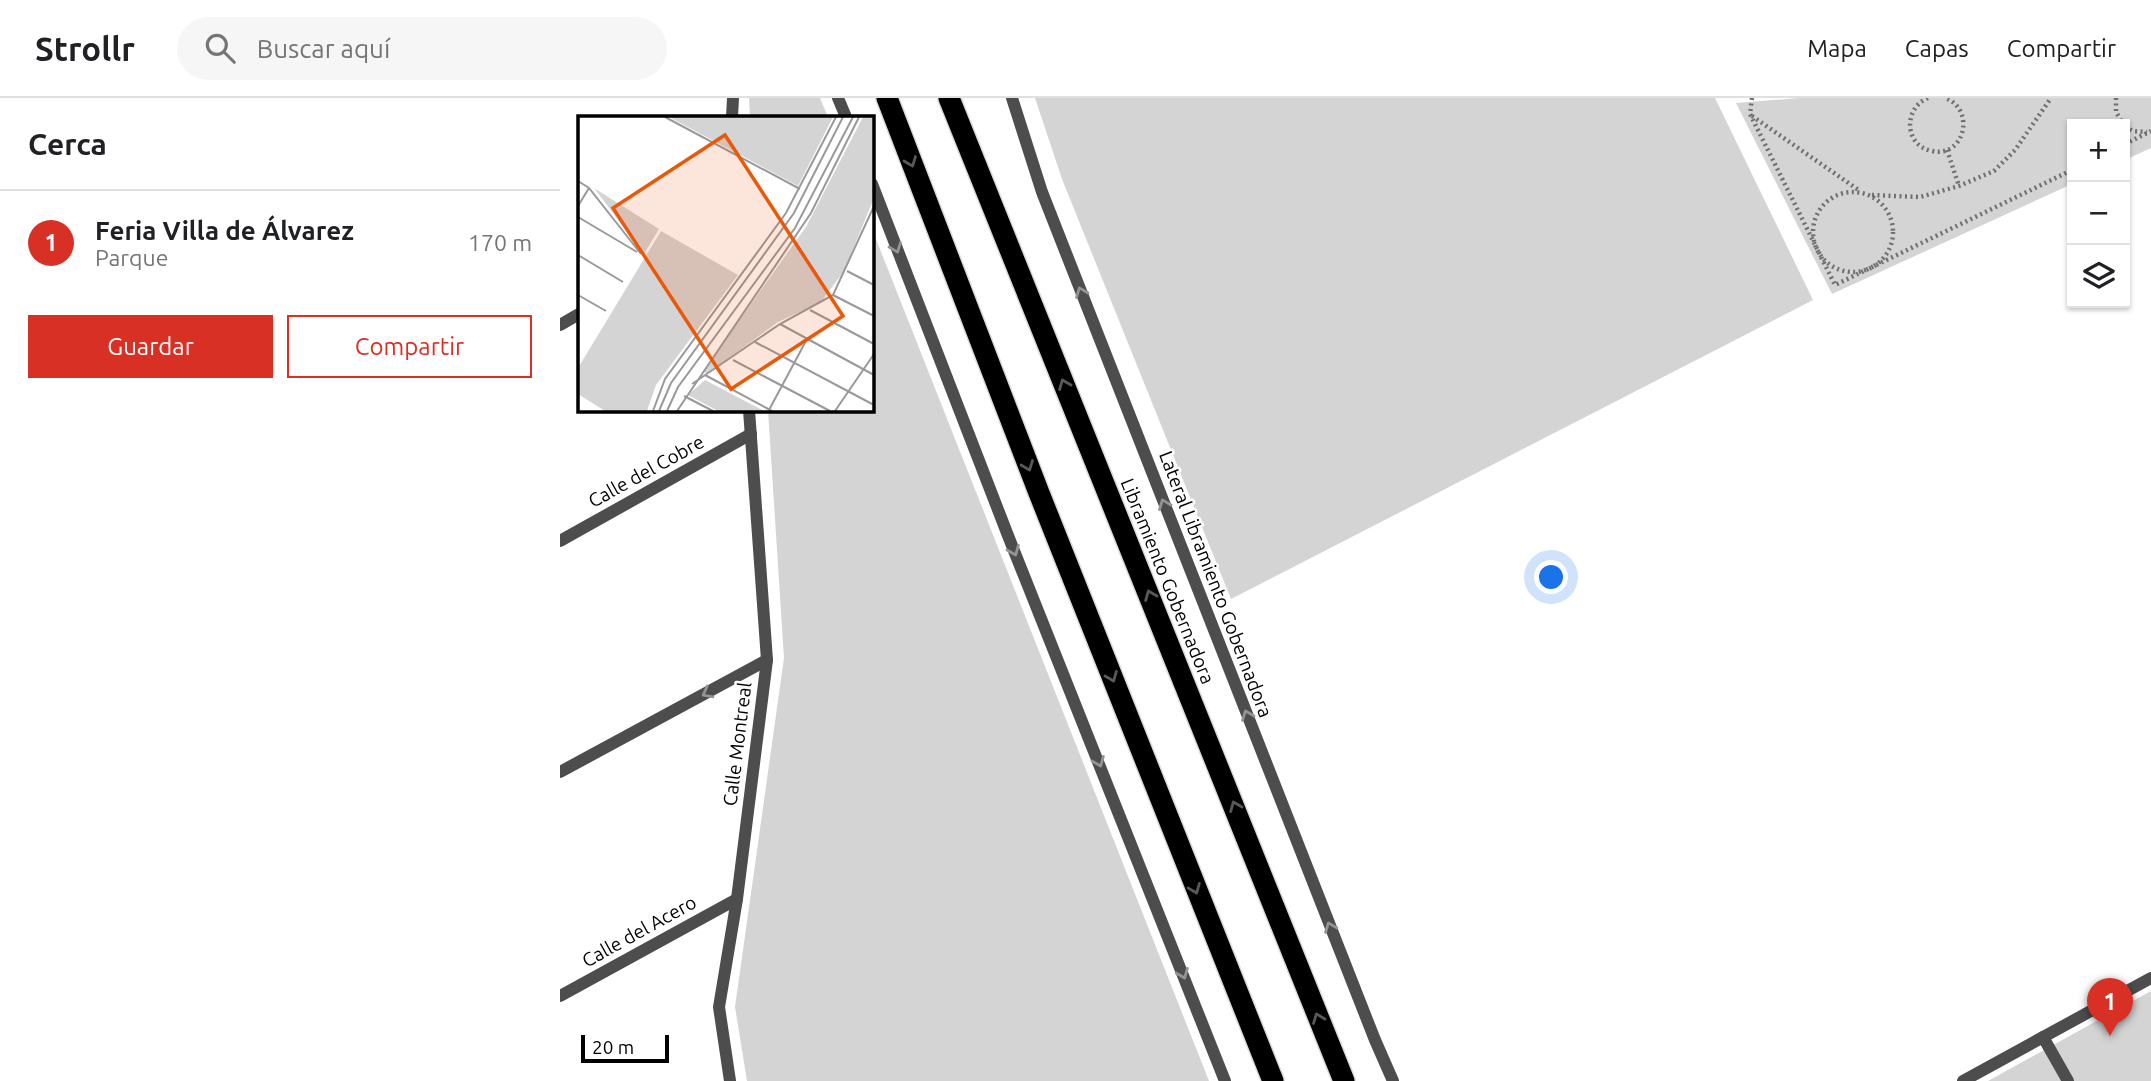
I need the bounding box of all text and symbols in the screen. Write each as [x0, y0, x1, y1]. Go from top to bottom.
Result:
search box [177, 17, 667, 80]
icon: search [201, 29, 239, 67]
text: Strollr [35, 30, 135, 67]
text: Buscar aquí [257, 34, 390, 63]
text: Mapa [1807, 35, 1867, 62]
text: Capas [1905, 35, 1969, 62]
text: Compartir [2007, 35, 2116, 62]
inset map [578, 116, 873, 411]
map controls [2067, 119, 2130, 308]
button: + [2067, 119, 2130, 182]
text: Cerca [28, 127, 107, 161]
one-way arrow [903, 155, 917, 167]
button: − [2067, 182, 2130, 245]
text: Feria Villa de Álvarez [95, 216, 354, 245]
text: 1 [45, 230, 57, 255]
text: 170 m [468, 230, 532, 255]
one-way arrow [888, 241, 902, 253]
text: Parque [95, 245, 168, 270]
button: layers [2067, 245, 2130, 308]
one-way arrow [1075, 286, 1089, 298]
button: Guardar [28, 315, 273, 378]
button: Compartir [287, 315, 532, 378]
one-way arrow [1059, 379, 1073, 391]
street label: Calle del Cobre [584, 430, 708, 512]
street label: Lateral Libramiento Gobernadora [1155, 448, 1277, 720]
one-way arrow [1020, 459, 1034, 471]
street label: Libramiento Gobernadora [1117, 475, 1219, 687]
one-way arrow [1158, 498, 1172, 510]
one-way arrow [1006, 545, 1020, 557]
your location [1534, 560, 1568, 594]
one-way arrow [1144, 590, 1158, 602]
one-way arrow [1103, 671, 1117, 683]
street label: Calle Montreal [718, 681, 756, 807]
one-way arrow [702, 685, 714, 698]
one-way arrow [1241, 710, 1255, 722]
one-way arrow [1091, 756, 1105, 768]
one-way arrow [1229, 801, 1243, 813]
one-way arrow [1187, 882, 1201, 894]
street label: Calle del Acero [578, 891, 700, 971]
one-way arrow [1325, 922, 1339, 934]
one-way arrow [1174, 967, 1188, 979]
pin: 1 [2087, 978, 2133, 1036]
one-way arrow [1312, 1013, 1326, 1025]
scale bar [581, 1032, 668, 1064]
text: 20 m [592, 1036, 634, 1058]

